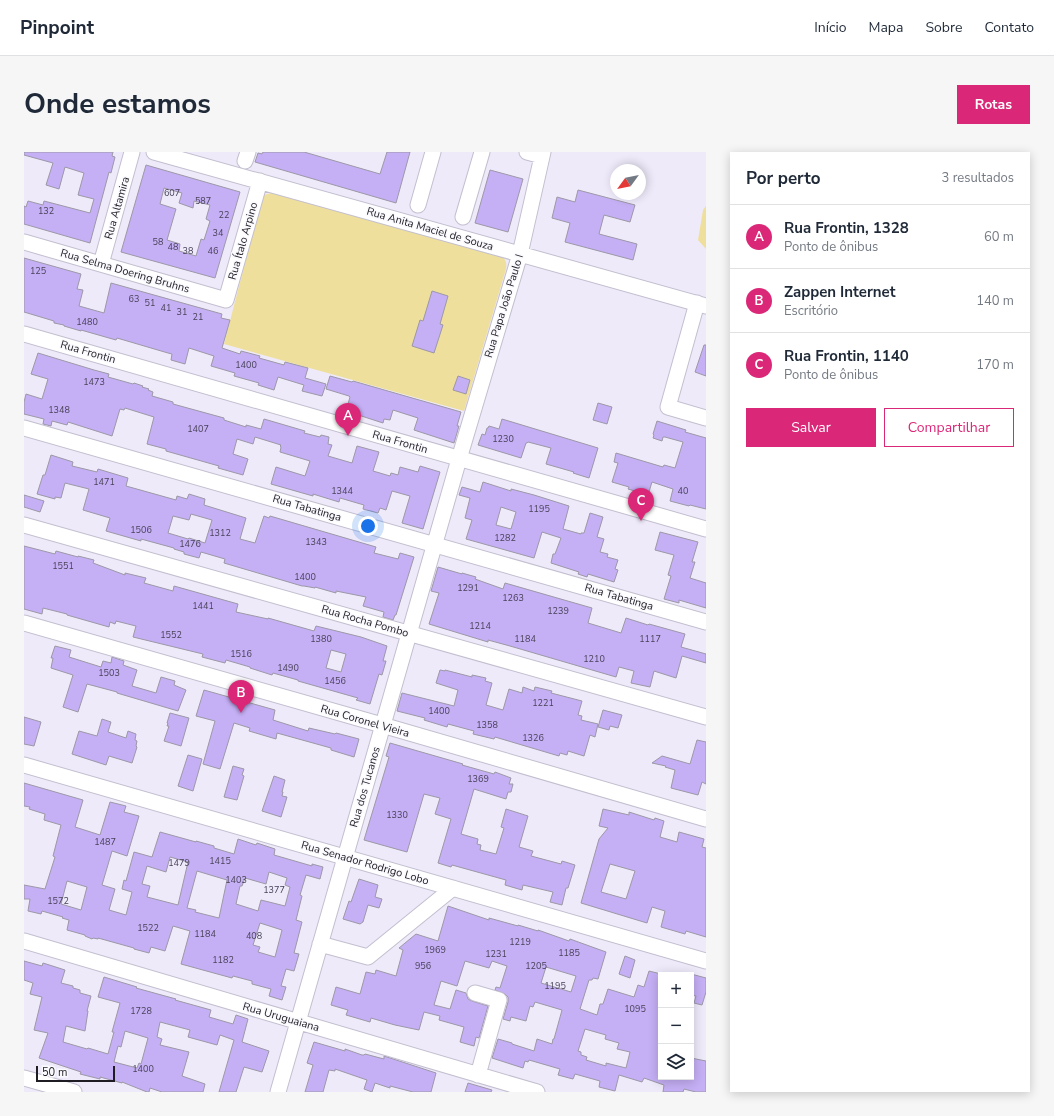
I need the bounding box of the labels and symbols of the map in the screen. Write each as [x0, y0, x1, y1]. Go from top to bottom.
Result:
north arrow [610, 164, 646, 200]
street label: Rua Altamira [101, 175, 133, 241]
house number: 607 [164, 187, 180, 199]
house number: 587 [195, 195, 211, 207]
street label: Rua Ítalo Arpino [224, 200, 261, 282]
street label: Rua Anita Maciel de Souza [365, 204, 495, 254]
house number: 132 [38, 205, 54, 217]
house number: 22 [219, 209, 229, 221]
house number: 34 [213, 227, 224, 239]
house number: 58 [153, 236, 163, 248]
house number: 48 [168, 241, 178, 253]
street label: Rua Selma Doering Bruhns [59, 245, 191, 297]
house number: 38 [183, 245, 193, 257]
house number: 46 [208, 245, 218, 257]
street label: Rua Papa João Paulo I [481, 252, 527, 360]
house number: 125 [30, 265, 46, 277]
house number: 63 [129, 293, 139, 305]
house number: 51 [145, 297, 155, 309]
house number: 41 [161, 302, 171, 314]
house number: 31 [177, 306, 187, 318]
house number: 21 [193, 311, 203, 323]
house number: 1480 [76, 316, 98, 328]
street label: Rua Frontin [59, 337, 117, 367]
house number: 1400 [235, 359, 257, 371]
house number: 1473 [83, 376, 105, 388]
pin: A [335, 403, 361, 436]
house number: 1348 [48, 404, 70, 416]
house number: 1407 [187, 423, 209, 435]
street label: Rua Frontin [371, 427, 429, 457]
house number: 1230 [492, 433, 514, 445]
house number: 1471 [93, 476, 115, 488]
house number: 1344 [331, 485, 353, 497]
house number: 40 [678, 485, 688, 497]
pin: C [628, 488, 654, 521]
street label: Rua Tabatinga [271, 491, 343, 525]
house number: 1195 [528, 503, 550, 515]
your location [358, 516, 378, 536]
house number: 1506 [130, 524, 152, 536]
house number: 1312 [209, 527, 231, 539]
house number: 1282 [494, 532, 516, 544]
house number: 1343 [305, 536, 327, 548]
house number: 1476 [179, 538, 201, 550]
house number: 1551 [52, 560, 74, 572]
house number: 1400 [294, 571, 316, 583]
street label: Rua Tabatinga [583, 580, 655, 614]
house number: 1291 [457, 582, 479, 594]
house number: 1263 [502, 592, 524, 604]
house number: 1441 [192, 600, 214, 612]
street label: Rua Rocha Pombo [320, 601, 410, 641]
house number: 1239 [547, 605, 569, 617]
house number: 1214 [469, 620, 491, 632]
house number: 1552 [160, 629, 182, 641]
house number: 1380 [310, 633, 332, 645]
house number: 1184 [514, 633, 536, 645]
house number: 1117 [639, 633, 661, 645]
house number: 1516 [230, 648, 252, 660]
house number: 1210 [583, 653, 605, 665]
house number: 1490 [277, 662, 299, 674]
house number: 1503 [98, 667, 120, 679]
house number: 1456 [324, 675, 346, 687]
pin: B [228, 680, 254, 713]
house number: 1221 [532, 697, 554, 709]
street label: Rua Coronel Vieira [319, 701, 411, 741]
house number: 1400 [428, 705, 450, 717]
house number: 1358 [476, 719, 498, 731]
house number: 1326 [522, 732, 544, 744]
street label: Rua dos Tucanos [346, 745, 384, 829]
house number: 1369 [467, 773, 489, 785]
house number: 1330 [386, 809, 408, 821]
house number: 1487 [94, 836, 116, 848]
street label: Rua Senador Rodrigo Lobo [299, 838, 431, 888]
house number: 1415 [209, 855, 231, 867]
house number: 1479 [168, 857, 190, 869]
house number: 1403 [225, 874, 247, 886]
house number: 1377 [263, 884, 285, 896]
house number: 1572 [47, 895, 69, 907]
house number: 1522 [137, 922, 159, 934]
house number: 1184 [194, 928, 216, 940]
house number: 408 [246, 930, 262, 942]
house number: 1219 [509, 936, 531, 948]
house number: 1969 [424, 944, 446, 956]
house number: 1185 [558, 947, 580, 959]
house number: 1231 [485, 948, 507, 960]
house number: 1182 [212, 954, 234, 966]
house number: 956 [415, 960, 431, 972]
house number: 1205 [525, 960, 547, 972]
house number: 1195 [544, 980, 566, 992]
street label: Rua Uruguaiana [241, 999, 321, 1035]
house number: 1095 [624, 1003, 646, 1015]
house number: 1728 [130, 1005, 152, 1017]
house number: 1400 [132, 1063, 154, 1075]
scale bar [36, 1064, 115, 1083]

